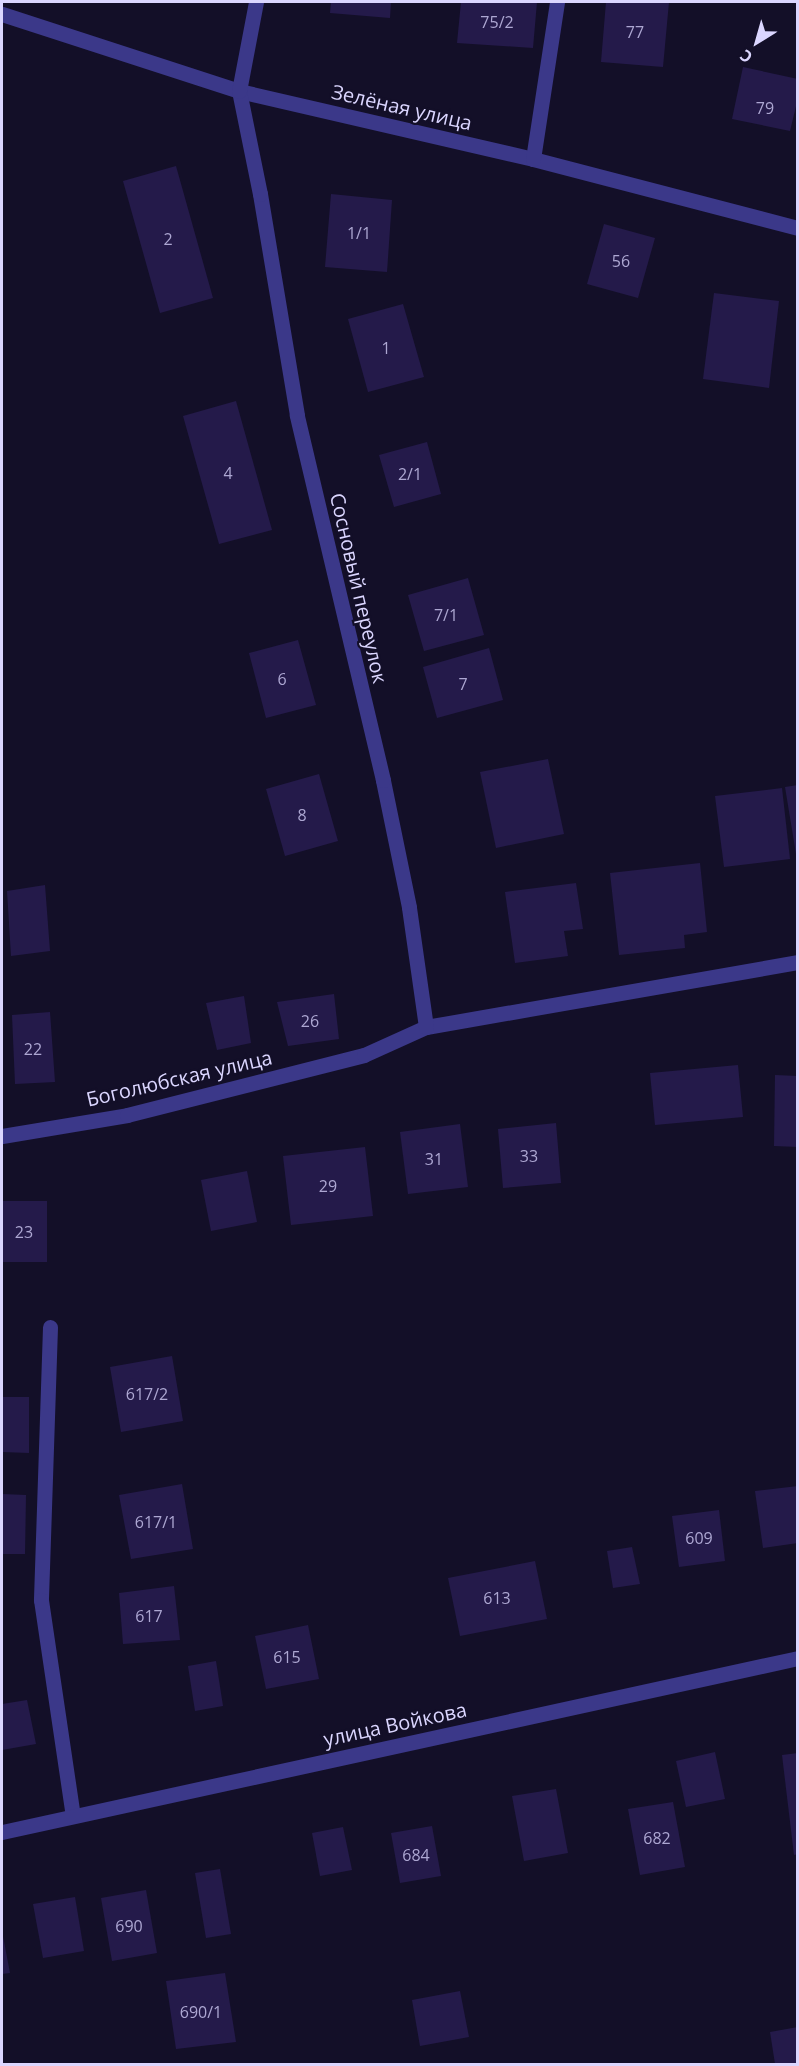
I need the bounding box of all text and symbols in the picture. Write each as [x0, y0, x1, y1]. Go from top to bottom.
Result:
house number: 75/2 [480, 12, 514, 32]
north arrow [727, 12, 787, 72]
house number: 77 [626, 22, 644, 42]
text: С [735, 45, 757, 68]
street label: Зелёная улица [329, 79, 475, 135]
house number: 79 [756, 98, 774, 118]
house number: 1/1 [347, 223, 371, 243]
house number: 2 [163, 229, 173, 249]
house number: 56 [612, 251, 630, 271]
house number: 1 [381, 338, 391, 358]
house number: 4 [223, 463, 233, 483]
house number: 2/1 [398, 464, 422, 484]
street label: Сосновый переулок [325, 491, 393, 685]
house number: 7/1 [434, 605, 458, 625]
house number: 6 [277, 669, 287, 689]
house number: 7 [458, 674, 468, 694]
house number: 8 [297, 805, 307, 825]
house number: 26 [301, 1011, 319, 1031]
house number: 22 [24, 1039, 42, 1059]
street label: Боголюбская улица [84, 1045, 274, 1111]
house number: 33 [520, 1146, 538, 1166]
house number: 31 [425, 1149, 443, 1169]
house number: 29 [319, 1176, 337, 1196]
house number: 23 [15, 1222, 33, 1242]
house number: 617/2 [126, 1384, 168, 1404]
house number: 617/1 [135, 1512, 177, 1532]
house number: 609 [685, 1528, 713, 1548]
house number: 613 [483, 1588, 511, 1608]
house number: 617 [135, 1606, 163, 1626]
house number: 615 [273, 1647, 301, 1667]
street label: улица Войкова [321, 1697, 469, 1751]
house number: 682 [643, 1828, 671, 1848]
house number: 684 [402, 1845, 430, 1865]
house number: 690 [115, 1916, 143, 1936]
house number: 690/1 [180, 2002, 222, 2022]

